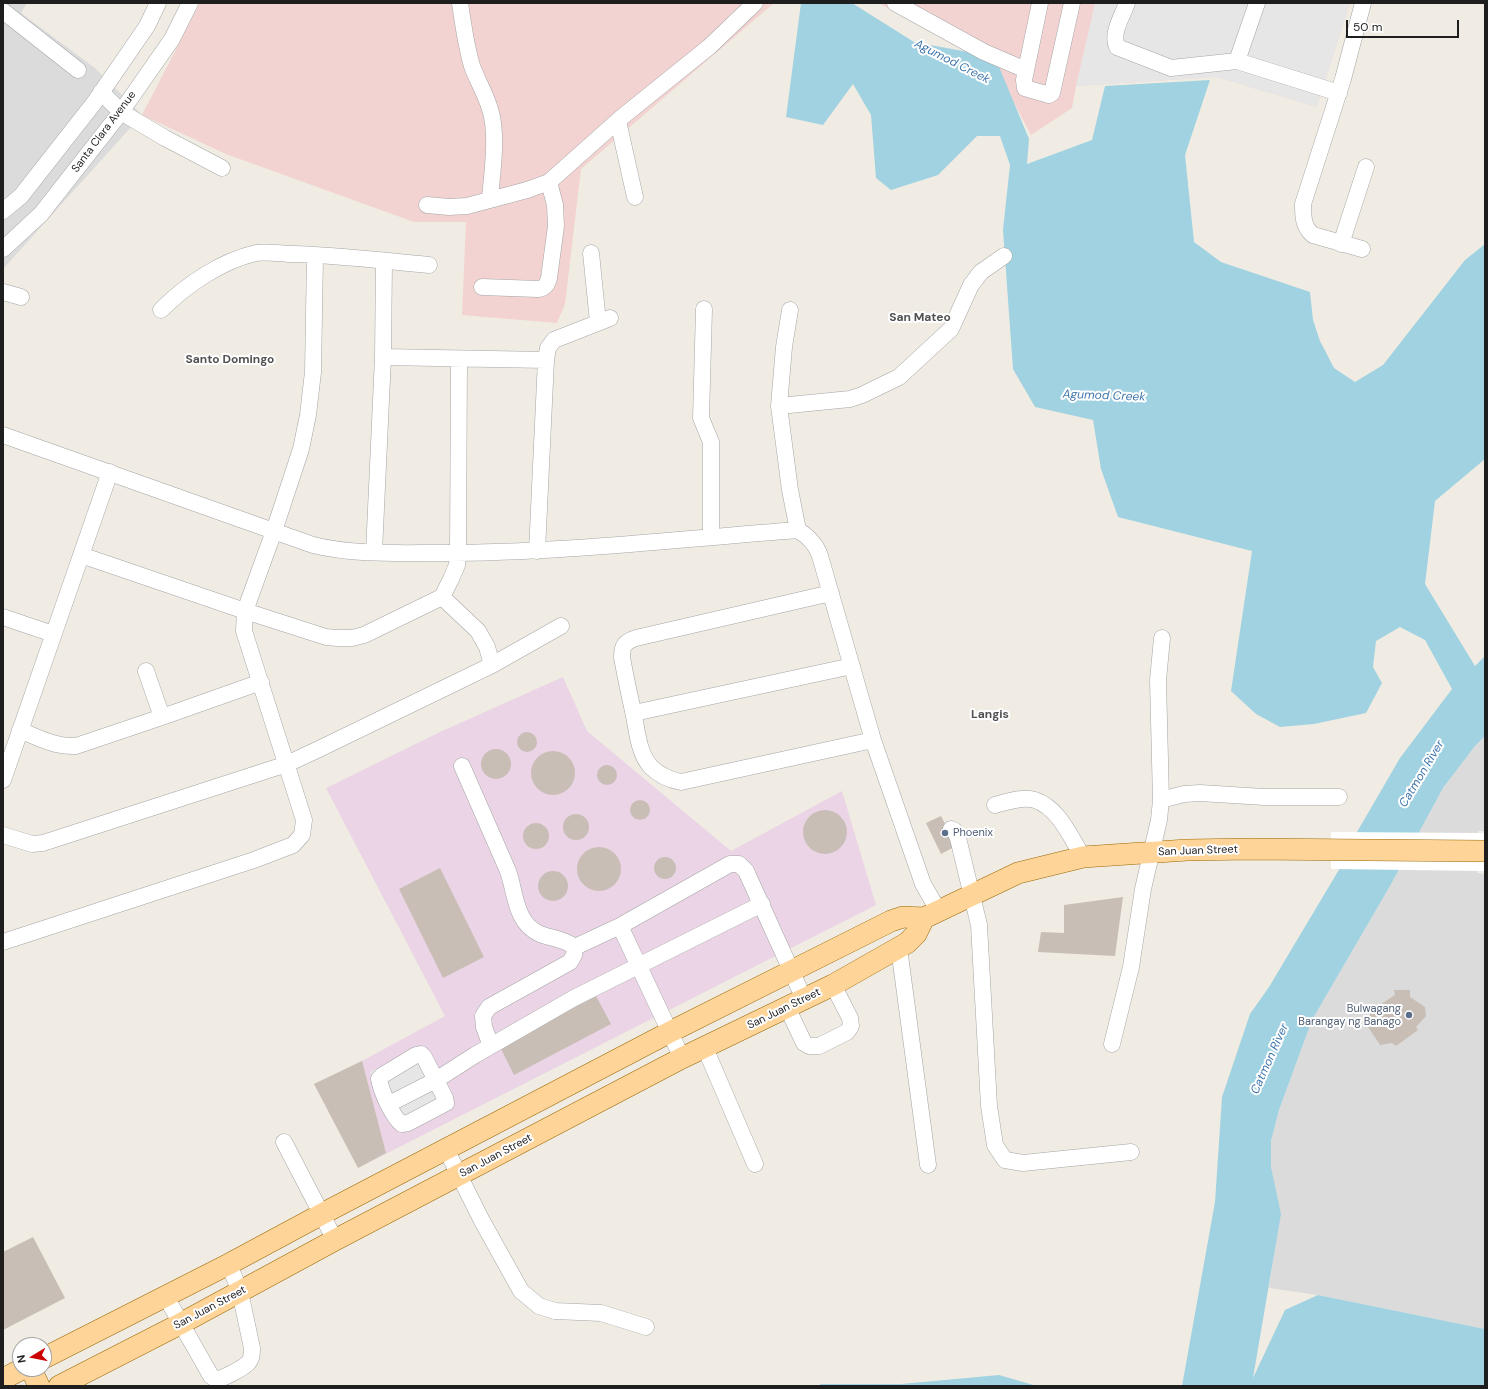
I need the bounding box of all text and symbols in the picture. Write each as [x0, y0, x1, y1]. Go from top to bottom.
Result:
scale bar [1348, 12, 1461, 38]
text: 50 m [1353, 19, 1382, 35]
water label: Agumod Creek [912, 37, 992, 87]
street label: Santa Clara Avenue [69, 89, 139, 175]
district label: San Mateo [889, 311, 951, 325]
district label: Santo Domingo [186, 353, 274, 367]
water label: Agumod Creek [1062, 387, 1146, 405]
district label: Langis [971, 708, 1009, 722]
water label: Catmon River [1396, 738, 1448, 810]
place label: Phoenix [953, 826, 993, 840]
marker: Phoenix [940, 828, 950, 838]
street label: San Juan Street [1158, 843, 1238, 859]
street label: San Juan Street [745, 986, 823, 1032]
place label: Bulwagang Barangay ng Banago [1298, 1002, 1401, 1028]
marker: Bulwagang Barangay ng Banago [1404, 1010, 1414, 1020]
water label: Catmon River [1248, 1022, 1292, 1096]
street label: San Juan Street [458, 1131, 534, 1181]
street label: San Juan Street [172, 1283, 248, 1333]
north arrow [12, 1337, 52, 1377]
text: N [14, 1354, 29, 1364]

